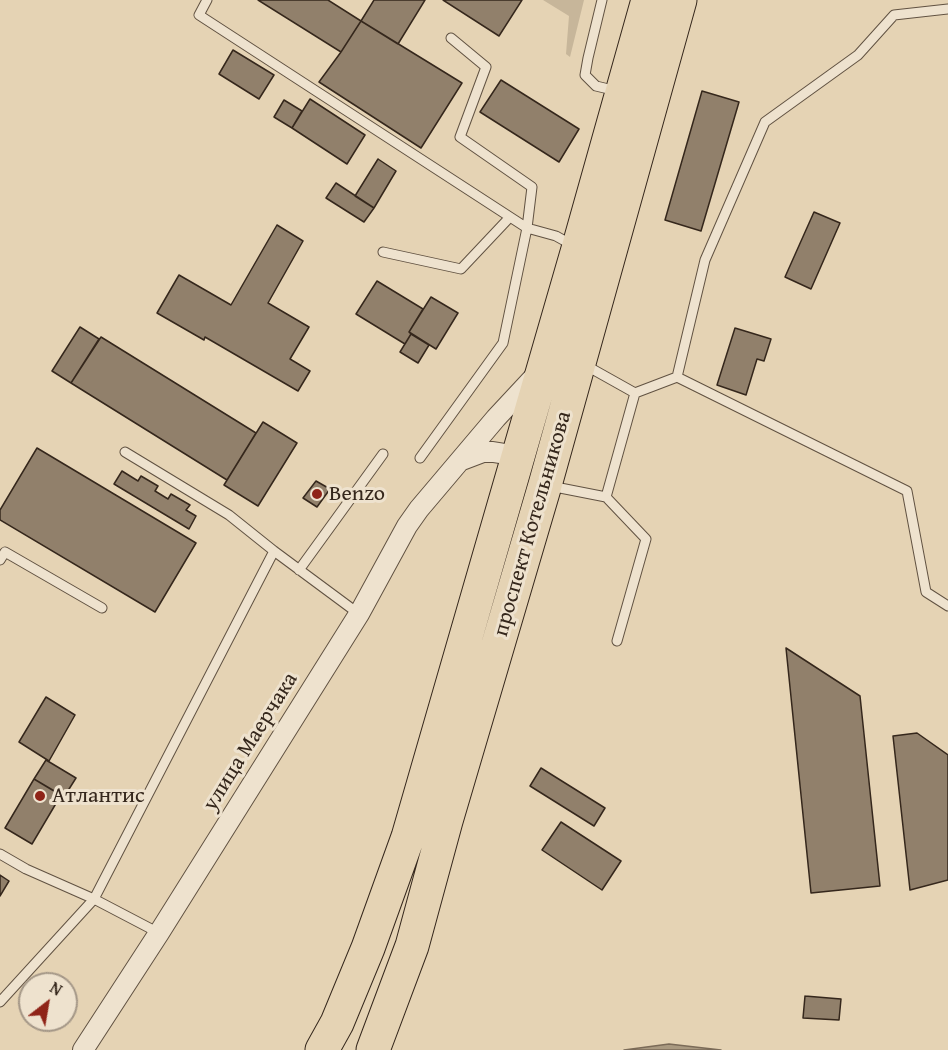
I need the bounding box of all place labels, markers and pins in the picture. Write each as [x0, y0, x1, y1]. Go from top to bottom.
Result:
place label: Benzo [329, 481, 385, 507]
marker: Benzo [310, 487, 324, 501]
place label: Атлантис [52, 783, 145, 809]
marker: Атлантис [33, 789, 47, 803]

